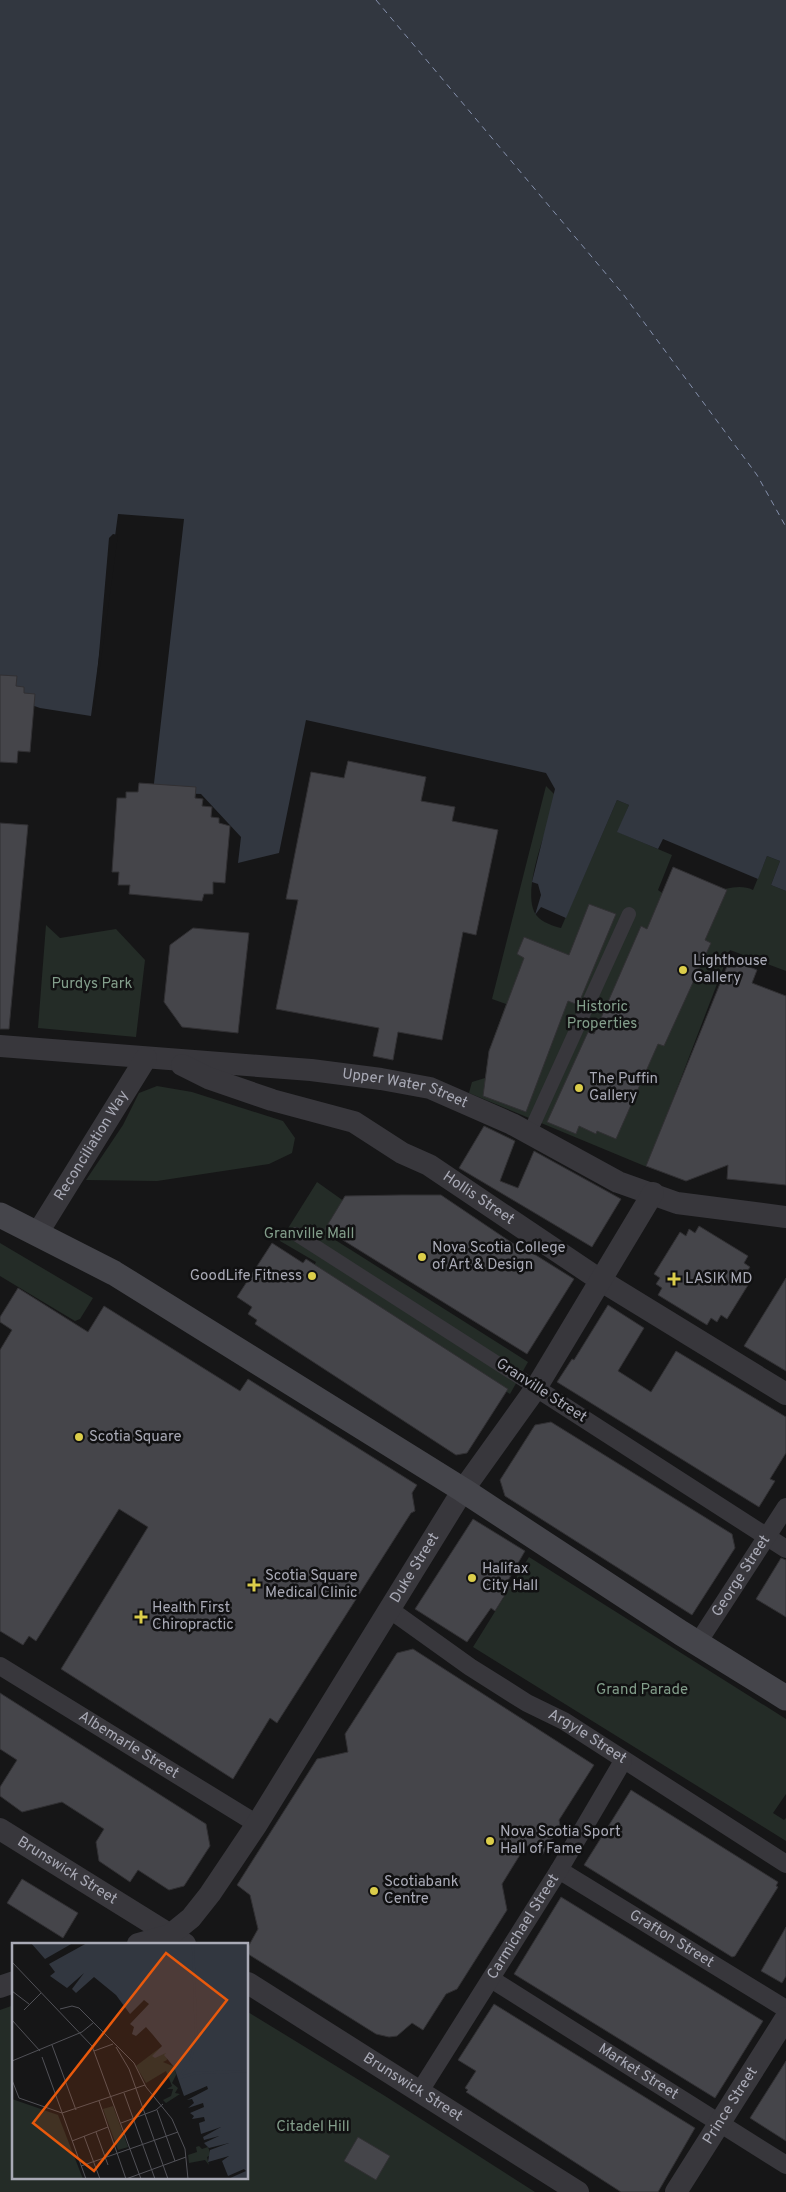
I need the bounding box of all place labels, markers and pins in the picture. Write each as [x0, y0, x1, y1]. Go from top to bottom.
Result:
place label: Lighthouse Gallery [693, 952, 768, 988]
marker: Lighthouse Gallery [677, 964, 689, 976]
place label: The Puffin Gallery [589, 1070, 658, 1106]
marker: The Puffin Gallery [573, 1082, 585, 1094]
place label: Nova Scotia College of Art & Design [432, 1239, 566, 1275]
marker: Nova Scotia College of Art & Design [416, 1251, 428, 1263]
place label: GoodLife Fitness [190, 1267, 302, 1286]
marker: GoodLife Fitness [306, 1270, 318, 1282]
place label: LASIK MD [685, 1270, 752, 1289]
marker: LASIK MD [667, 1272, 681, 1286]
place label: Scotia Square [89, 1428, 181, 1447]
marker: Scotia Square [73, 1431, 85, 1443]
place label: Halifax City Hall [482, 1560, 538, 1596]
place label: Scotia Square Medical Clinic [265, 1567, 358, 1603]
marker: Halifax City Hall [466, 1572, 478, 1584]
marker: Scotia Square Medical Clinic [247, 1578, 261, 1592]
place label: Health First Chiropractic [152, 1599, 234, 1635]
marker: Health First Chiropractic [134, 1610, 148, 1624]
place label: Nova Scotia Sport Hall of Fame [500, 1823, 621, 1859]
marker: Nova Scotia Sport Hall of Fame [484, 1835, 496, 1847]
place label: Scotiabank Centre [384, 1873, 459, 1909]
marker: Scotiabank Centre [368, 1885, 380, 1897]

